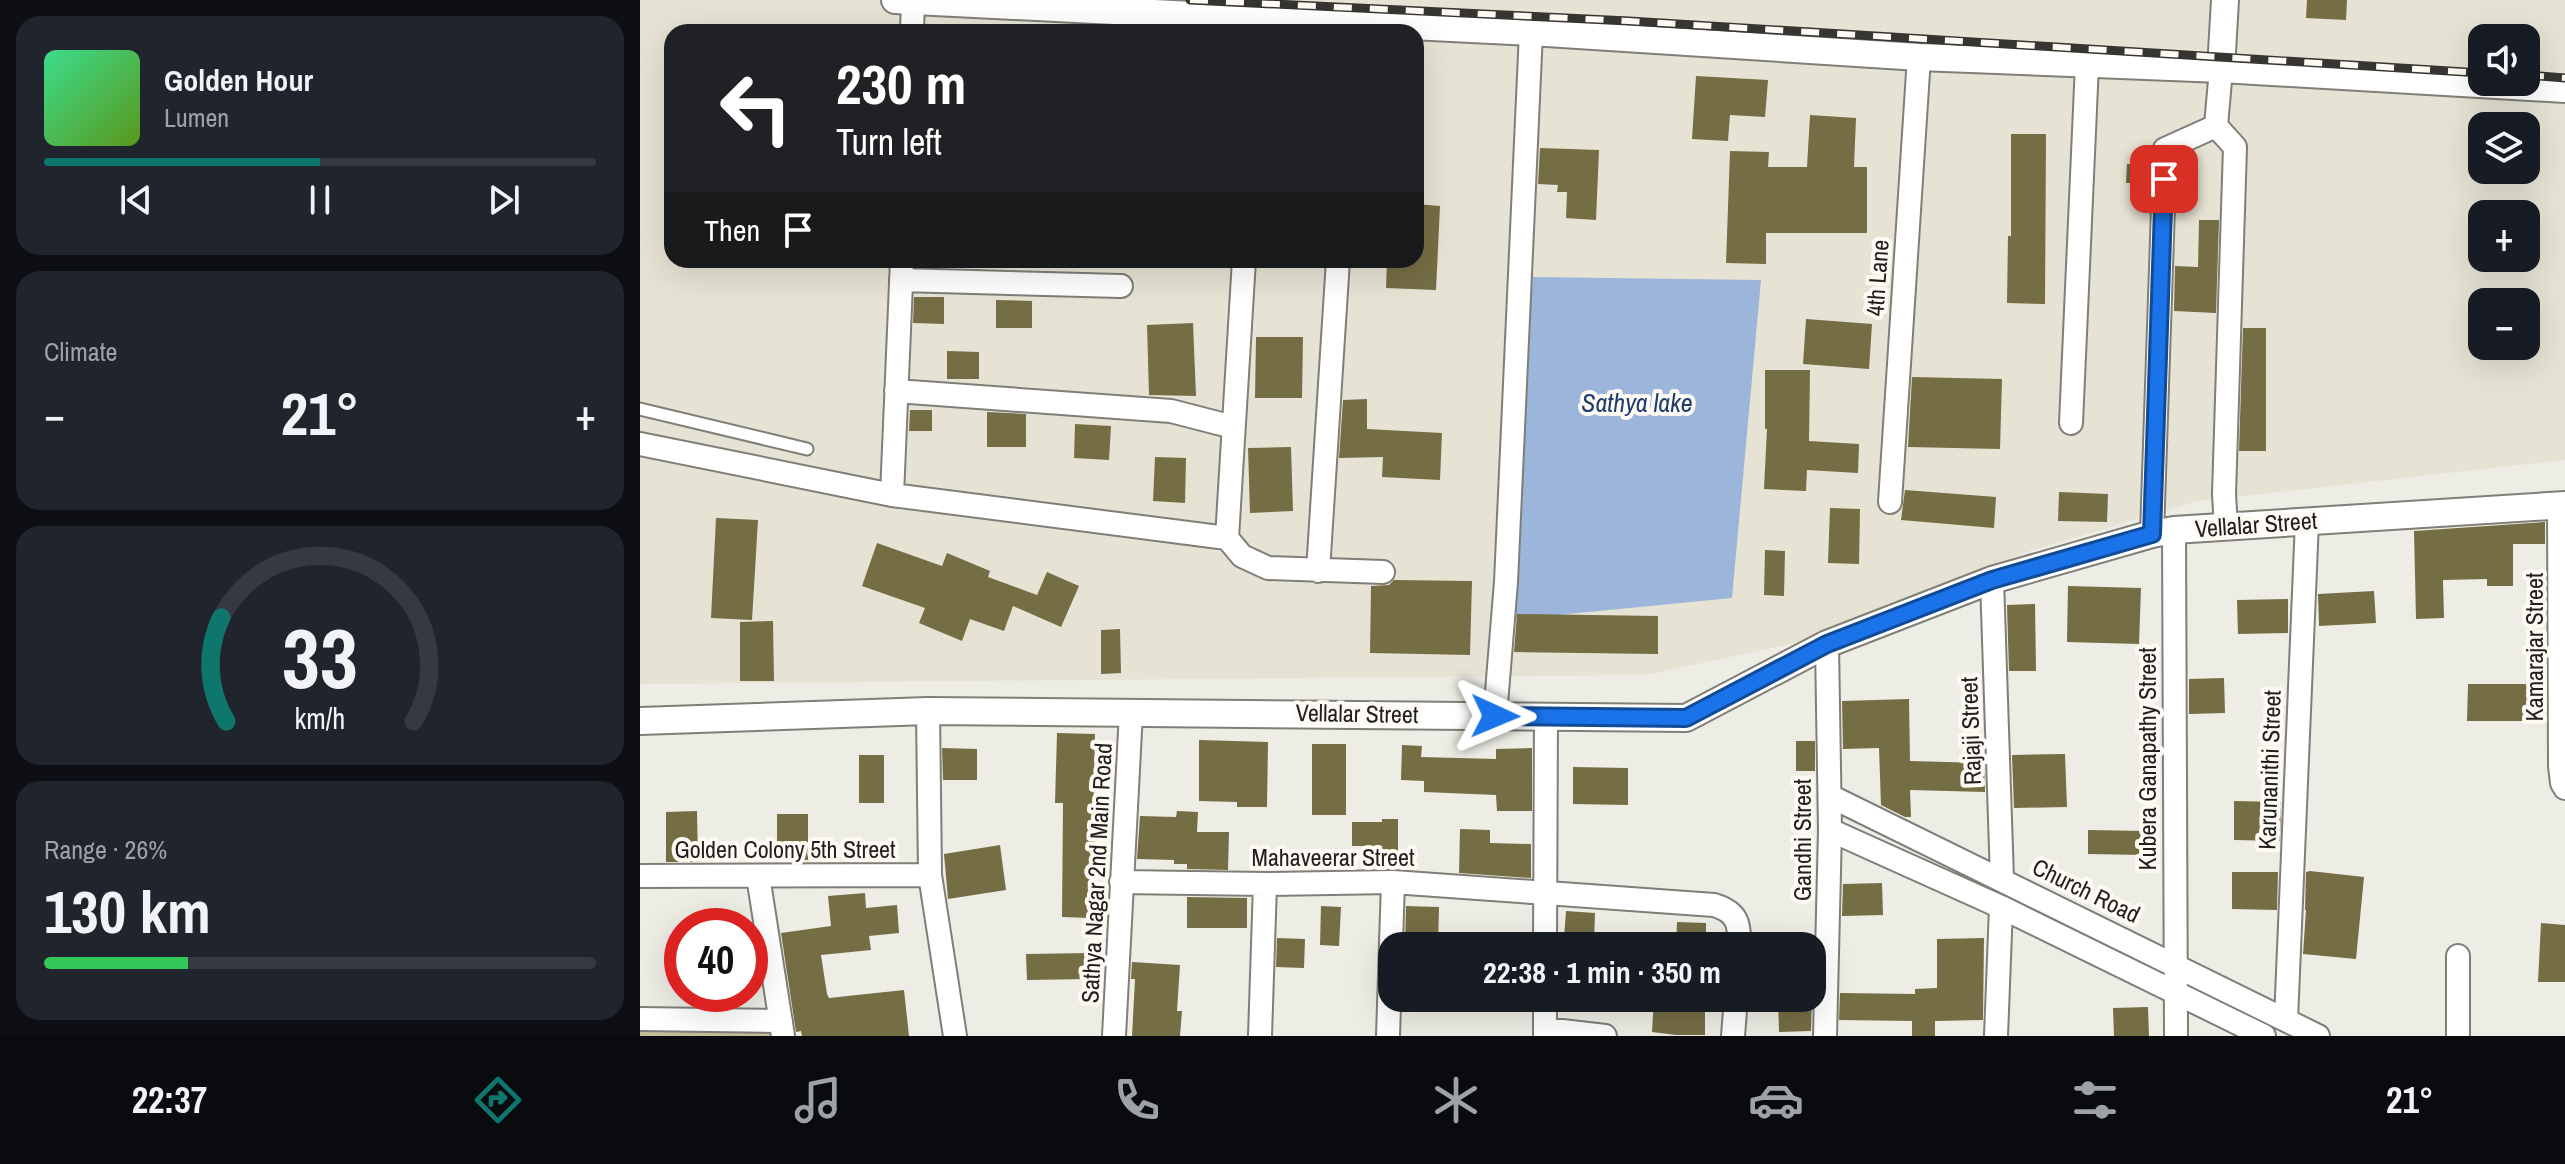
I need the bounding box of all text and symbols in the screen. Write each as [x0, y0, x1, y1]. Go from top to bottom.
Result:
map controls [2468, 24, 2540, 360]
button: sound [2468, 24, 2540, 96]
text: 230 m [836, 46, 966, 121]
icon: left [704, 56, 808, 160]
text: Golden Hour [164, 60, 313, 100]
text: Lumen [164, 100, 229, 135]
button: layers [2468, 112, 2540, 184]
text: Turn left [836, 118, 942, 166]
pin [2130, 145, 2198, 213]
icon: arrive [2142, 157, 2186, 201]
icon: previous [114, 178, 158, 222]
icon: pause [298, 178, 342, 222]
icon: next [482, 178, 526, 222]
button: + [2468, 200, 2540, 272]
icon: arrive [776, 208, 820, 252]
text: Then [704, 210, 760, 250]
street label: 4th Lane [1858, 239, 1896, 317]
button: − [2468, 288, 2540, 360]
text: Climate [44, 334, 117, 369]
text: 21° [281, 373, 359, 454]
text: − [44, 384, 65, 444]
text: + [575, 384, 596, 444]
water label: Sathya lake [1581, 385, 1693, 420]
street label: Vellalar Street [2194, 504, 2319, 544]
street label: Kamarajar Street [2518, 572, 2550, 721]
text: 33 [282, 601, 358, 713]
street label: Kubera Ganapathy Street [2131, 647, 2163, 871]
position arrow [1453, 674, 1537, 758]
street label: Rajaji Street [1952, 676, 1988, 786]
street label: Karunanithi Street [2250, 689, 2288, 850]
street label: Vellalar Street [1295, 696, 1419, 730]
text: km/h [295, 699, 345, 738]
street label: Sathya Nagar 2nd Main Road [1073, 742, 1119, 1004]
street label: Gandhi Street [1786, 778, 1818, 901]
text: Range · 26% [44, 832, 167, 867]
street label: Golden Colony 5th Street [675, 833, 896, 865]
street label: Mahaveerar Street [1252, 841, 1415, 873]
street label: Church Road [2027, 850, 2146, 930]
text: 130 km [44, 871, 211, 952]
speed limit sign: 40 [664, 908, 768, 1012]
text: 22:38 · 1 min · 350 m [1483, 952, 1721, 992]
icon: directions [470, 1072, 526, 1128]
icon: music [790, 1072, 846, 1128]
icon: phone [1109, 1072, 1165, 1128]
icon: climate [1428, 1072, 1484, 1128]
icon: car [1748, 1072, 1804, 1128]
icon: filters [2067, 1072, 2123, 1128]
text: 22:37 [132, 1076, 207, 1124]
text: 21° [2386, 1076, 2433, 1124]

